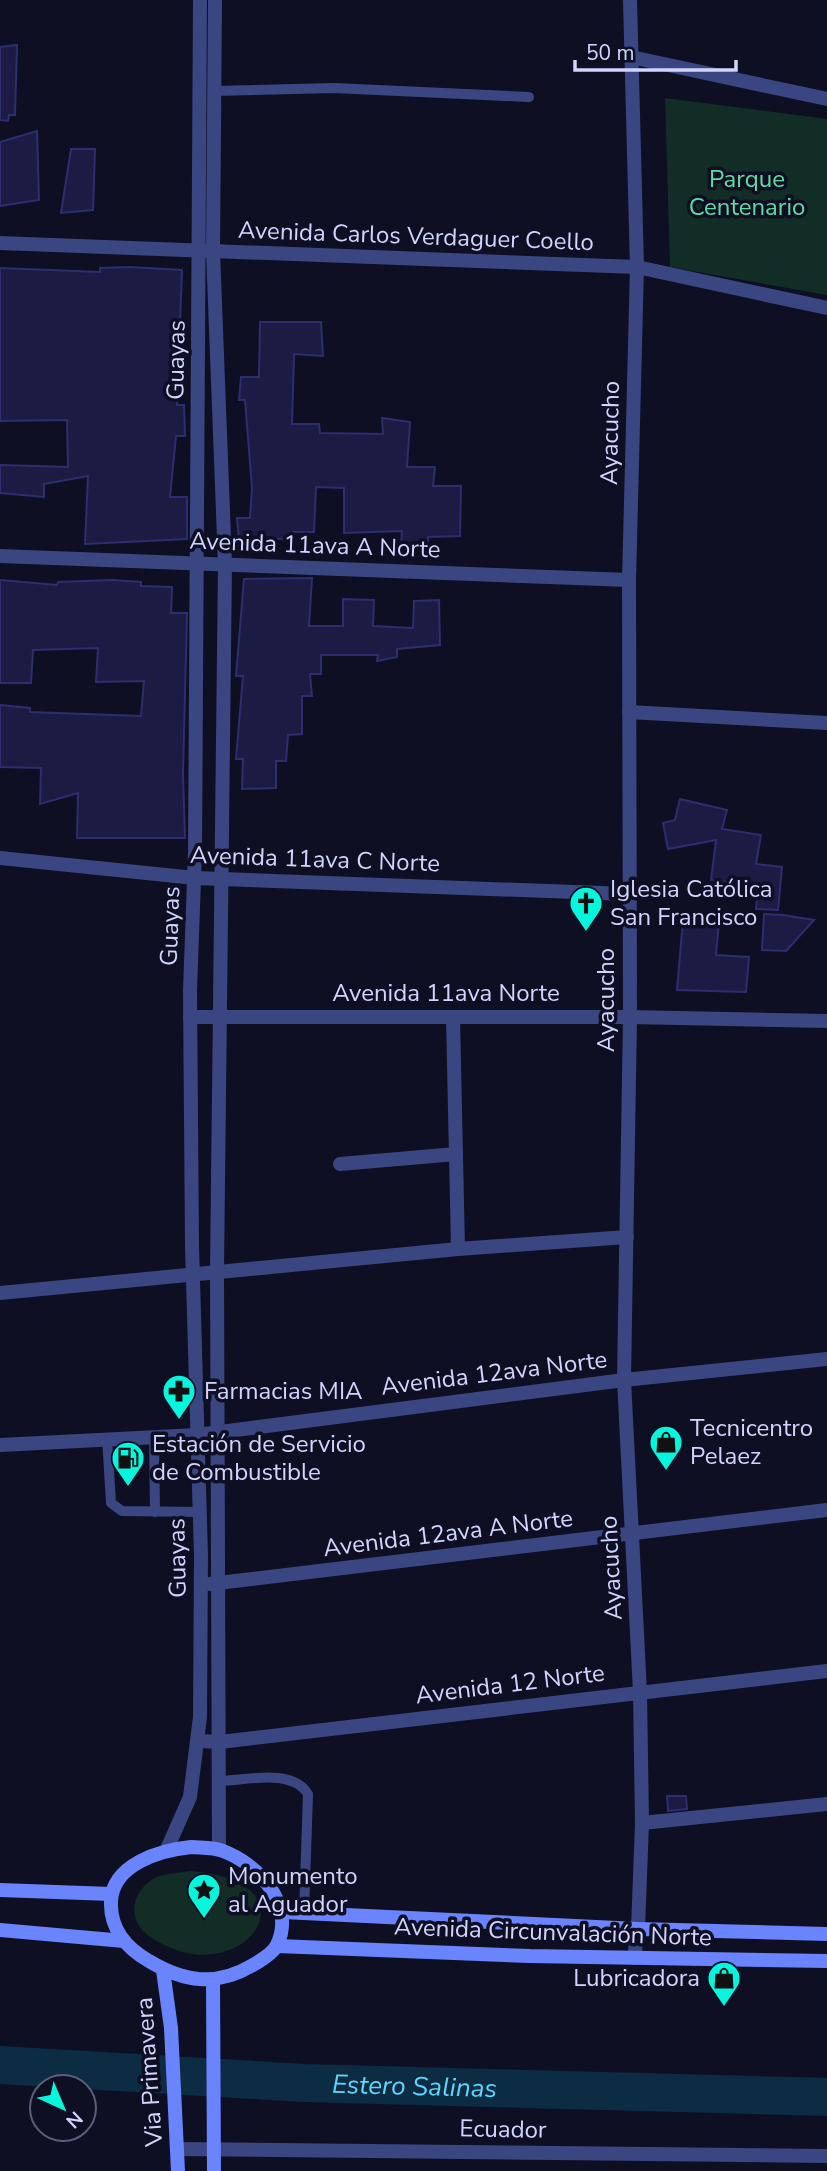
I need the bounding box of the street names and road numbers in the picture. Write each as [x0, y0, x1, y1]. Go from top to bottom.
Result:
street label: Avenida Carlos Verdaguer Coello [238, 214, 594, 258]
street label: Guayas [159, 320, 193, 400]
street label: Ayacucho [593, 381, 627, 485]
street label: Avenida 11ava A Norte [189, 525, 441, 565]
street label: Avenida 11ava C Norte [190, 839, 440, 879]
street label: Guayas [153, 886, 187, 966]
street label: Ayacucho [590, 948, 622, 1052]
street label: Avenida 11ava Norte [332, 977, 560, 1009]
street label: Avenida 12ava Norte [379, 1343, 609, 1403]
street label: Avenida 12ava A Norte [321, 1502, 575, 1564]
street label: Ayacucho [592, 1515, 630, 1621]
street label: Guayas [160, 1518, 194, 1598]
street label: Avenida 12 Norte [414, 1657, 606, 1711]
street label: Avenida Circunvalación Norte [394, 1910, 712, 1954]
street label: Via Primavera [128, 1996, 170, 2149]
street label: Ecuador [459, 2112, 547, 2146]

